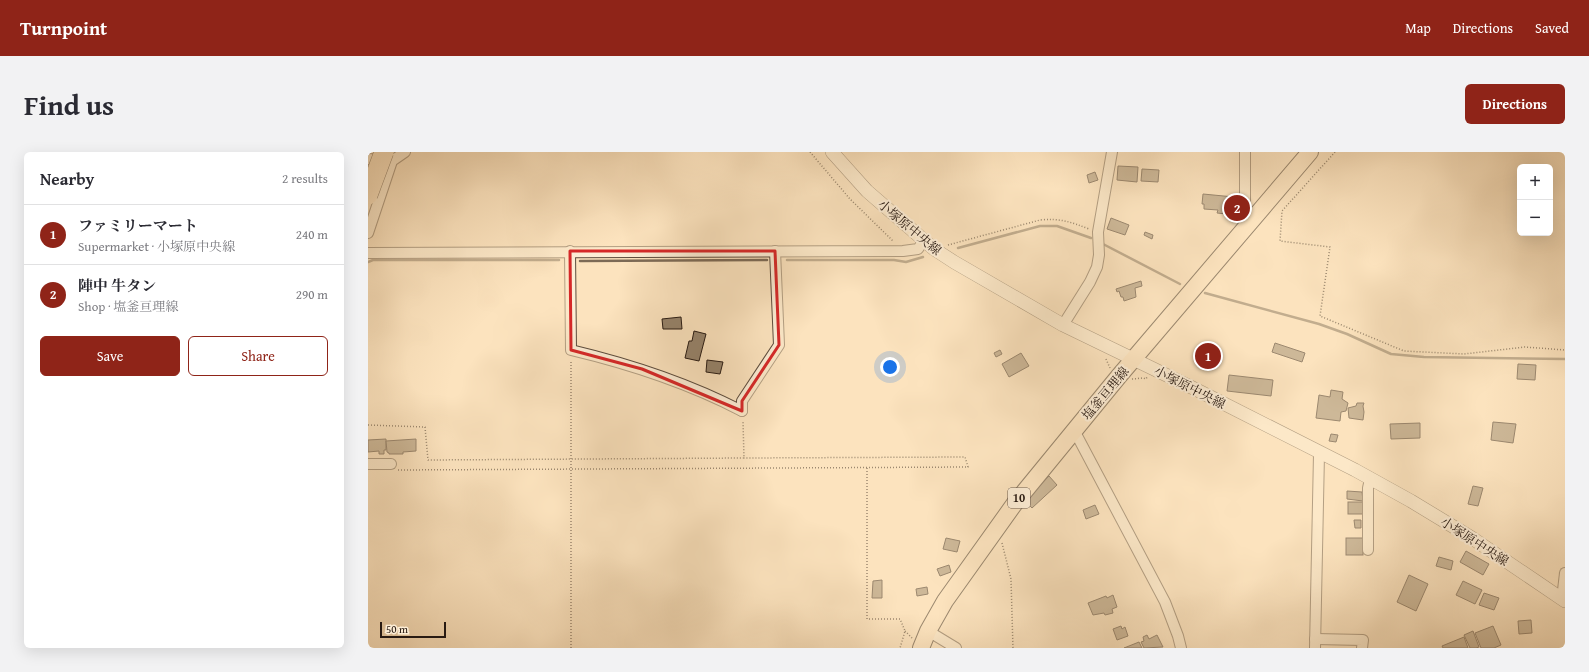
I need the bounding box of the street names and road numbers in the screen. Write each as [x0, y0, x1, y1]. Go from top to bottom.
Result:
street label: 小塚原中央線 [874, 195, 946, 260]
street label: 小塚原中央線 [1151, 361, 1229, 414]
street label: 塩釜亘理線 [1077, 362, 1134, 424]
road number: 10 [1008, 488, 1030, 508]
street label: 小塚原中央線 [1437, 512, 1513, 571]

